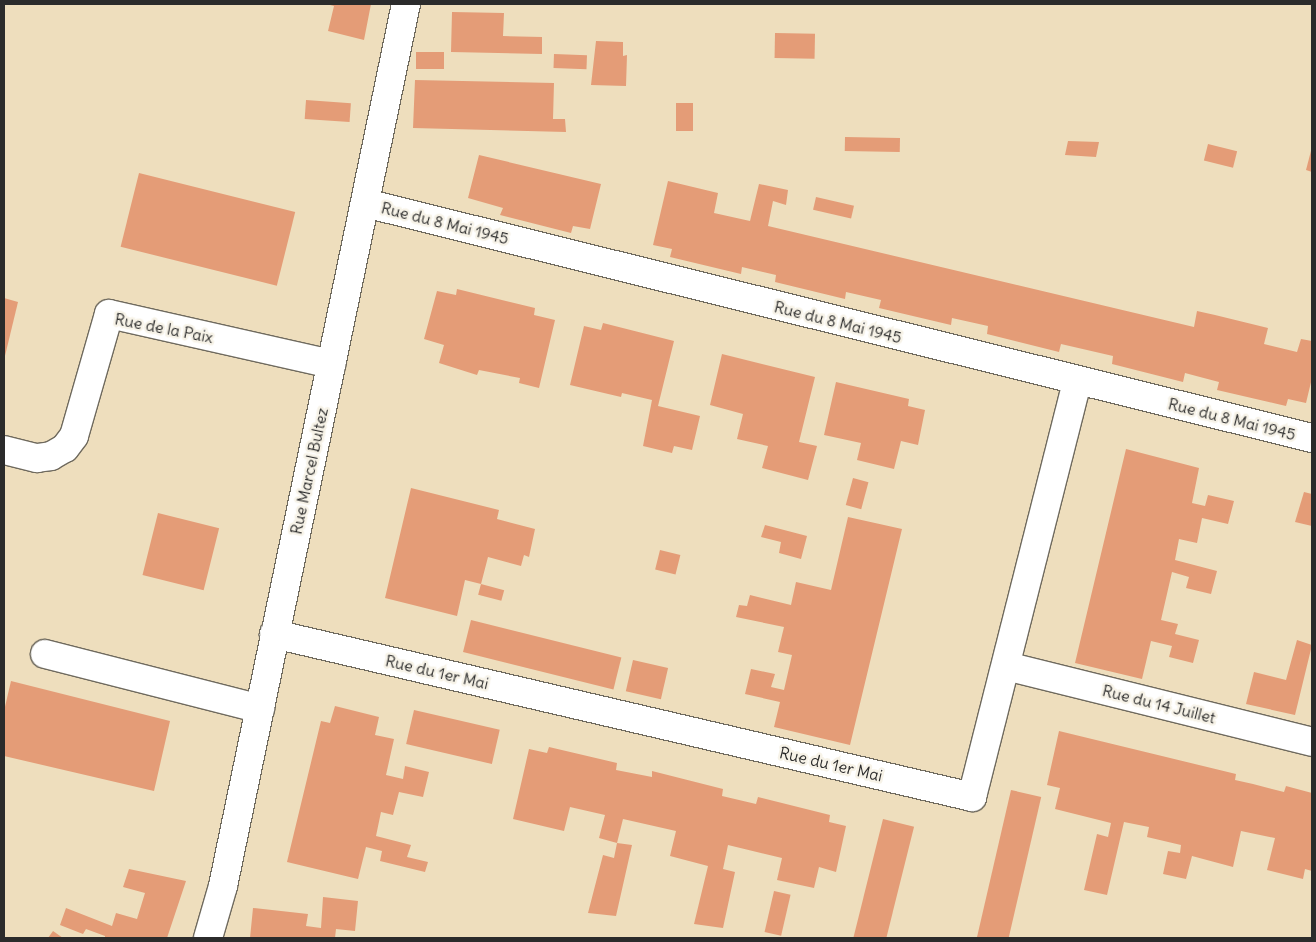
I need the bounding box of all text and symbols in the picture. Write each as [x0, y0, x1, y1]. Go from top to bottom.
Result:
street label: Rue du 8 Mai 1945 [379, 198, 511, 248]
street label: Rue du 8 Mai 1945 [772, 297, 904, 347]
street label: Rue de la Paix [113, 309, 215, 347]
street label: Rue du 8 Mai 1945 [1166, 394, 1298, 444]
street label: Rue Marcel Bultez [286, 406, 332, 536]
street label: Rue du 1er Mai [384, 651, 490, 693]
street label: Rue du 14 Juillet [1100, 681, 1218, 727]
street label: Rue du 1er Mai [778, 743, 884, 785]

